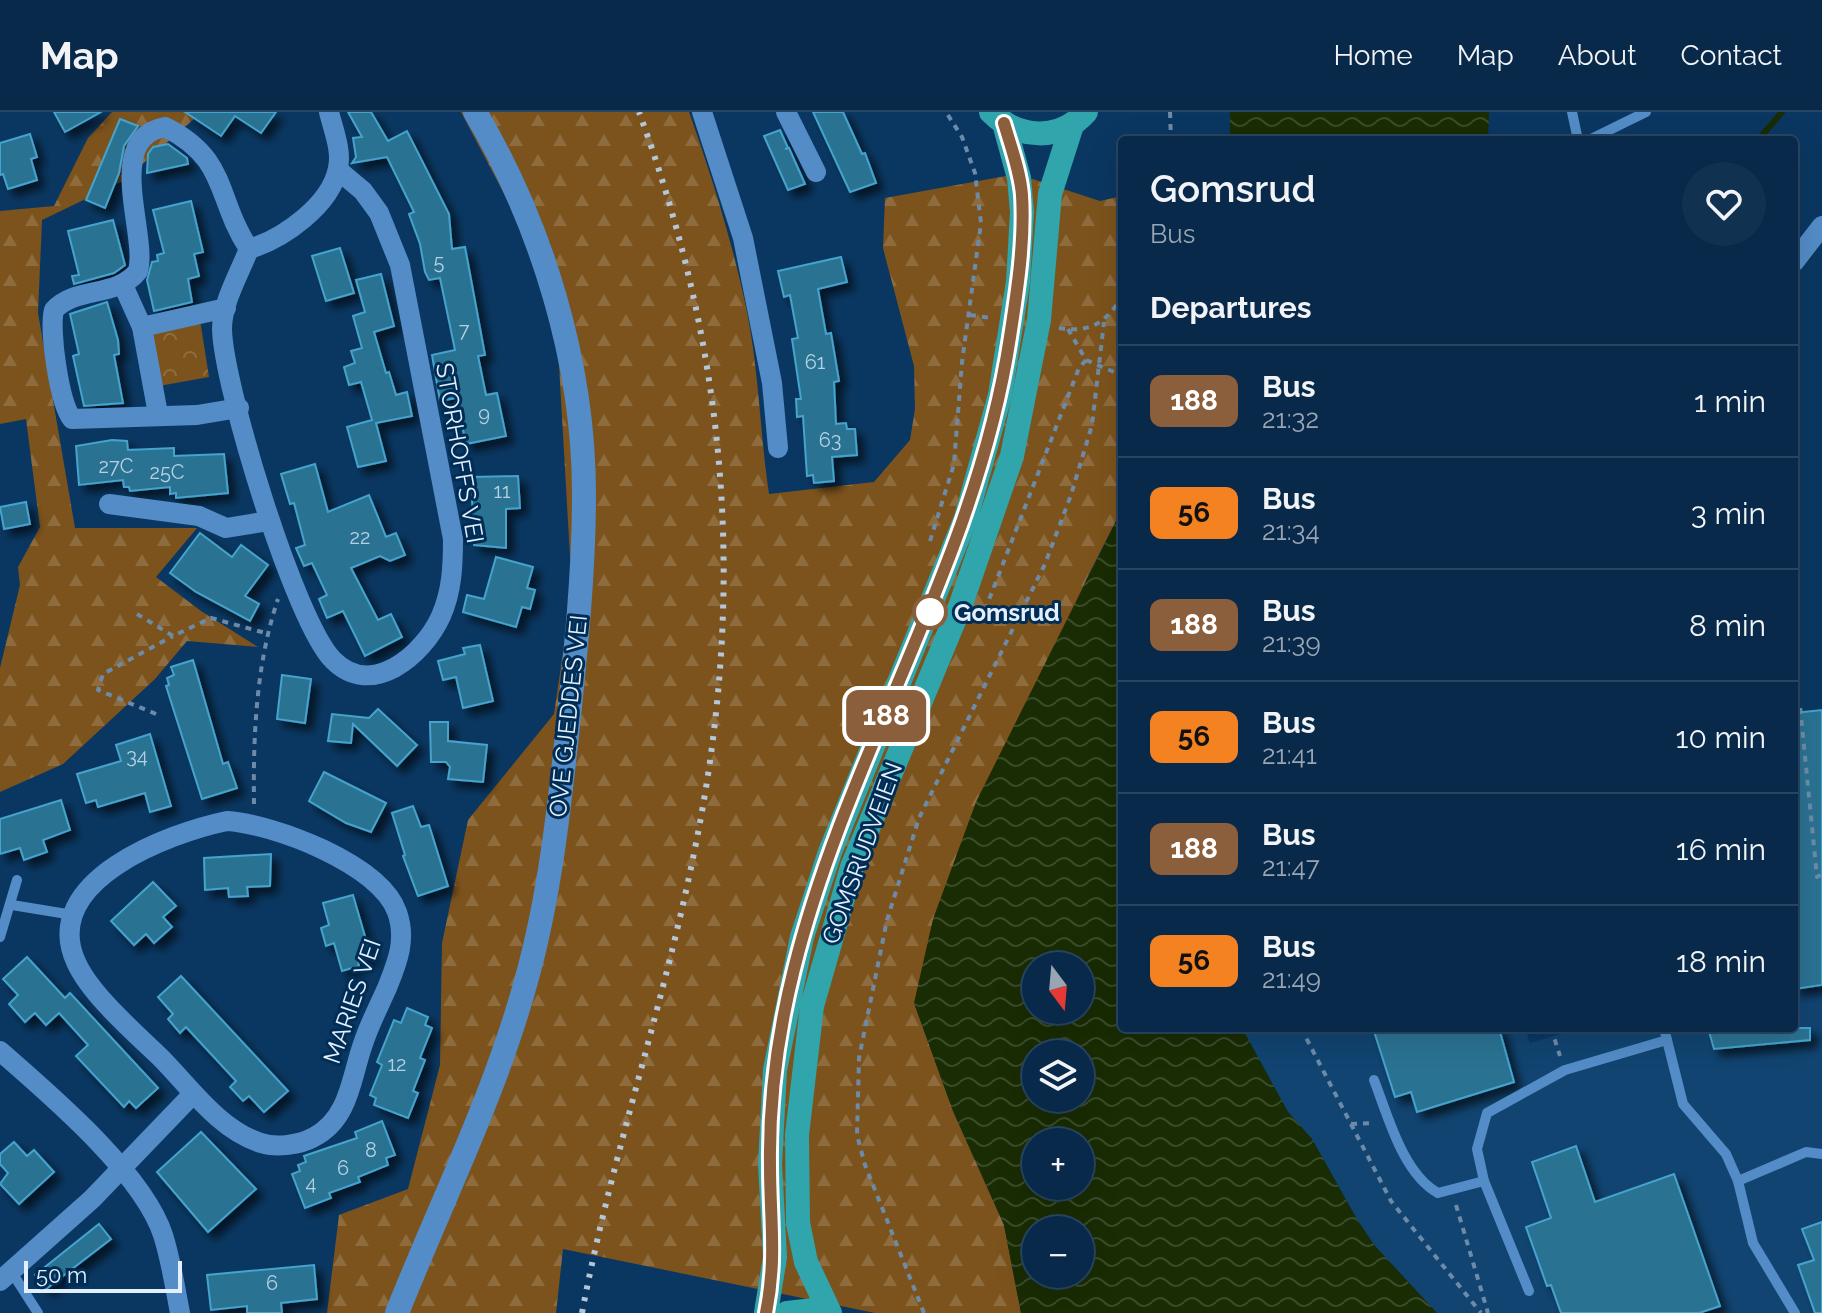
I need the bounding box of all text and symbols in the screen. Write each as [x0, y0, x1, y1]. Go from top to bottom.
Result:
text: Map [40, 33, 119, 78]
text: Home [1333, 39, 1413, 72]
text: Map [1457, 39, 1514, 72]
text: About [1558, 39, 1637, 72]
text: Contact [1681, 39, 1782, 72]
button: heart [1682, 162, 1766, 246]
text: Gomsrud [1150, 166, 1316, 211]
text: Bus [1150, 219, 1195, 249]
house number: 5 [434, 250, 445, 274]
text: Departures [1150, 290, 1312, 325]
house number: 7 [459, 318, 470, 342]
house number: 61 [805, 350, 826, 374]
street label: STORHOFFS VEI [430, 361, 490, 545]
text: Bus [1262, 369, 1316, 404]
text: 188 [1170, 384, 1218, 417]
text: 1 min [1694, 384, 1766, 419]
house number: 9 [478, 402, 490, 426]
text: 21:32 [1262, 404, 1319, 434]
house number: 63 [819, 428, 841, 452]
house number: 27C [99, 454, 134, 478]
house number: 25C [149, 460, 185, 484]
house number: 11 [493, 479, 511, 503]
text: Bus [1262, 481, 1316, 516]
text: 56 [1178, 496, 1210, 529]
text: 3 min [1691, 496, 1766, 531]
text: 21:34 [1262, 516, 1320, 546]
house number: 22 [350, 525, 370, 549]
text: Bus [1262, 593, 1316, 628]
marker: Gomsrud [913, 595, 947, 629]
place label: Gomsrud [954, 598, 1060, 627]
text: 188 [1170, 608, 1218, 641]
text: 8 min [1689, 608, 1766, 643]
street label: OVE GJEDDES VEI [543, 613, 593, 819]
text: 21:39 [1262, 628, 1321, 658]
line badge: 188 [840, 690, 932, 742]
text: 188 [862, 699, 910, 732]
text: Bus [1262, 705, 1316, 740]
text: 56 [1178, 720, 1210, 753]
text: 10 min [1676, 720, 1766, 755]
text: 21:41 [1262, 740, 1317, 770]
house number: 34 [126, 744, 148, 768]
street label: GOMSRUDVEIEN [816, 758, 908, 948]
text: Bus [1262, 817, 1316, 852]
text: 188 [1170, 832, 1218, 865]
text: 16 min [1676, 832, 1766, 867]
text: 21:47 [1262, 852, 1320, 882]
text: Bus [1262, 929, 1316, 964]
street label: MARIES VEI [317, 935, 387, 1067]
text: 56 [1178, 944, 1210, 977]
text: 18 min [1676, 944, 1766, 979]
north arrow [1022, 952, 1094, 1024]
map controls [1022, 952, 1094, 1288]
text: 21:49 [1262, 964, 1321, 994]
button: layers [1022, 1040, 1094, 1112]
house number: 12 [388, 1052, 406, 1076]
button: + [1022, 1128, 1094, 1200]
house number: 8 [365, 1138, 377, 1162]
house number: 6 [337, 1156, 349, 1180]
house number: 4 [306, 1171, 317, 1195]
button: − [1022, 1216, 1094, 1288]
scale bar [24, 1257, 182, 1293]
text: 50 m [36, 1262, 87, 1288]
house number: 6 [266, 1271, 278, 1295]

